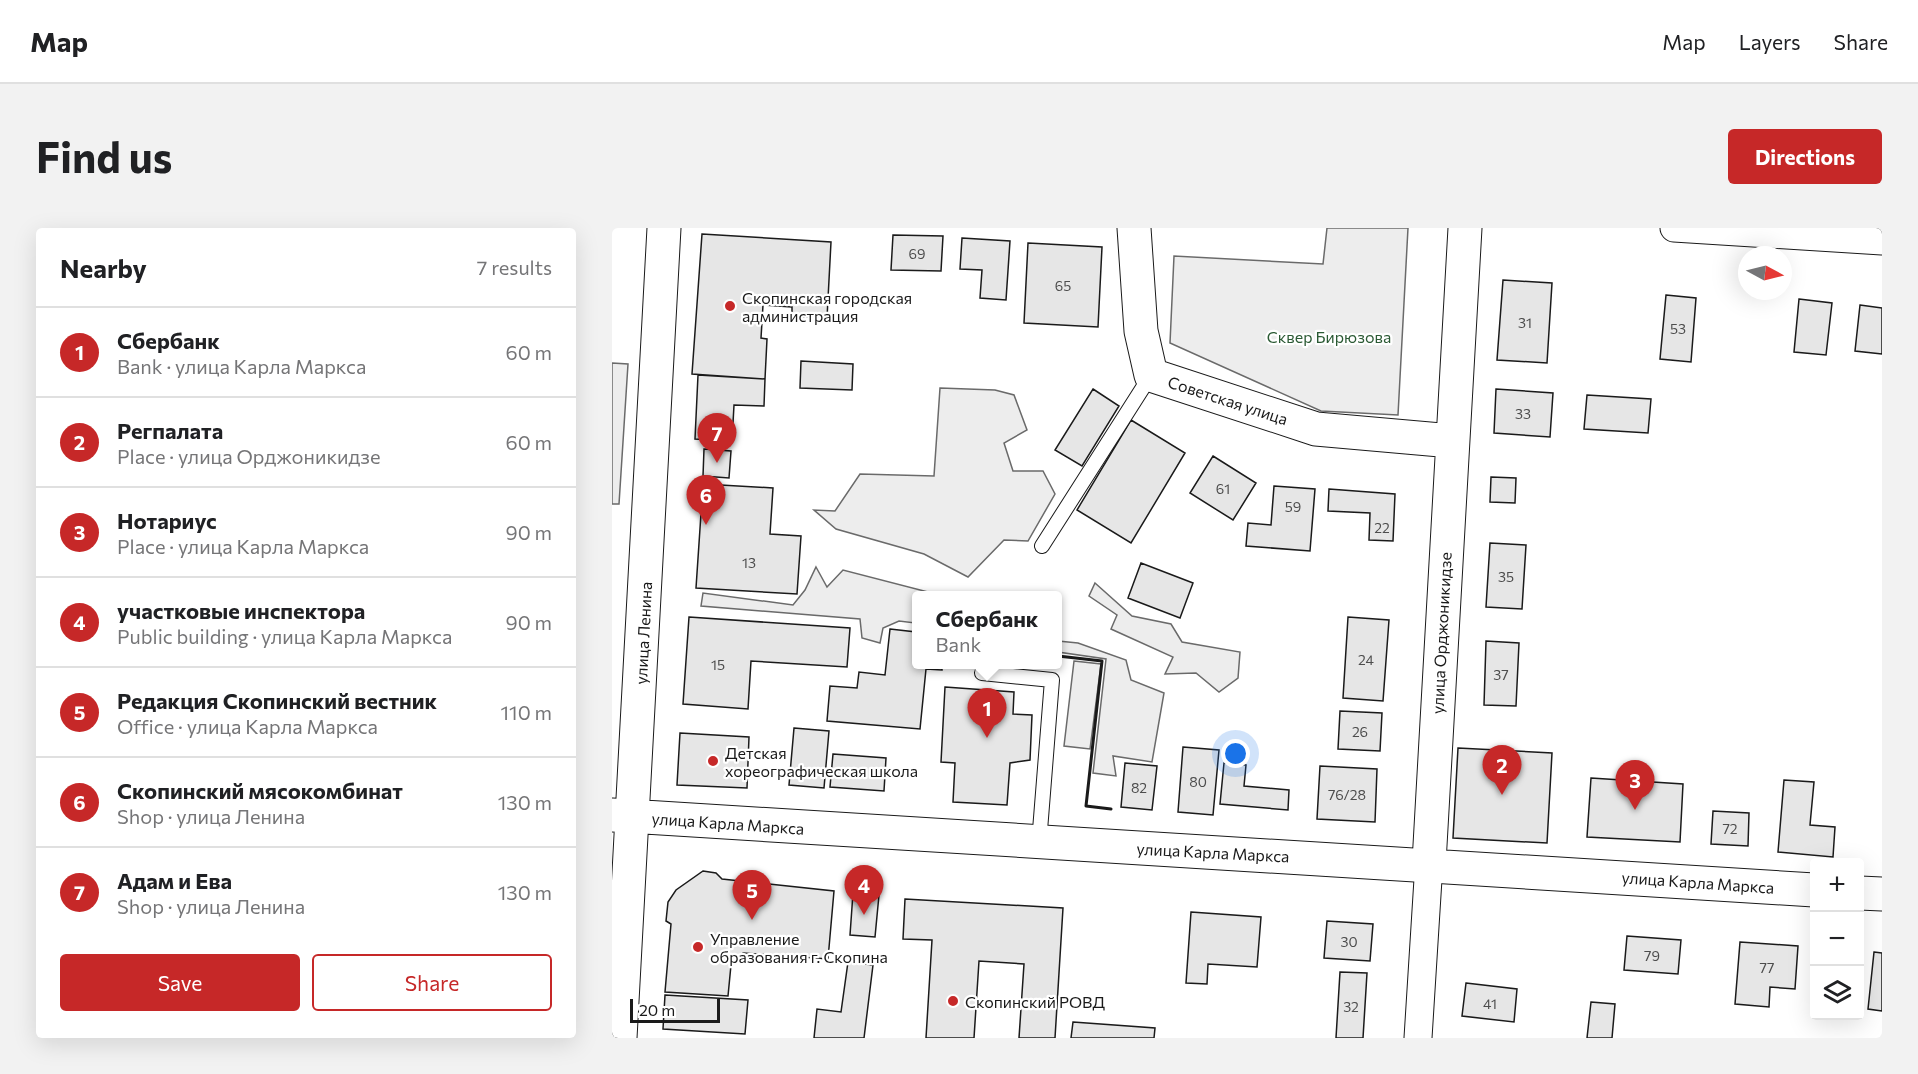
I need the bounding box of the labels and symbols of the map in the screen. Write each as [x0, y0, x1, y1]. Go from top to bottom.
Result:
house number: 69 [909, 245, 925, 262]
north arrow [1738, 246, 1792, 300]
house number: 65 [1055, 277, 1071, 294]
place label: Скопинская городская администрация [742, 288, 912, 325]
marker: Скопинская городская администрация [723, 299, 737, 313]
house number: 31 [1518, 314, 1532, 331]
house number: 53 [1670, 320, 1686, 337]
park label: Сквер Бирюзова [1267, 327, 1391, 346]
street label: Советская улица [1166, 372, 1290, 428]
house number: 33 [1515, 405, 1531, 422]
pin: 7 [698, 414, 736, 463]
pin: 6 [686, 476, 725, 525]
house number: 61 [1216, 480, 1230, 497]
house number: 59 [1285, 498, 1301, 515]
house number: 22 [1374, 519, 1390, 536]
street label: улица Орджоникидзе [1427, 552, 1455, 714]
house number: 13 [742, 554, 756, 571]
house number: 35 [1498, 568, 1514, 585]
street label: улица Ленина [631, 581, 655, 685]
house number: 24 [1358, 651, 1375, 668]
house number: 15 [711, 656, 725, 673]
house number: 37 [1493, 666, 1509, 683]
pin: 1 [968, 688, 1006, 738]
house number: 26 [1352, 723, 1368, 740]
your location [1221, 739, 1250, 768]
place label: Детская хореографическая школа [725, 743, 918, 780]
pin: 2 [1482, 746, 1522, 795]
marker: Детская хореографическая школа [706, 754, 720, 768]
pin: 3 [1616, 760, 1654, 810]
house number: 80 [1189, 773, 1207, 790]
house number: 82 [1131, 779, 1147, 796]
house number: 76/28 [1328, 786, 1366, 803]
street label: улица Карла Маркса [651, 808, 805, 838]
house number: 72 [1722, 820, 1738, 837]
street label: улица Карла Маркса [1136, 839, 1290, 865]
pin: 4 [844, 866, 884, 915]
street label: улица Карла Маркса [1621, 867, 1775, 897]
pin: 5 [732, 870, 772, 920]
place label: Управление образования г. Скопина [710, 929, 888, 966]
house number: 30 [1340, 933, 1358, 950]
marker: Управление образования г. Скопина [691, 940, 705, 954]
house number: 79 [1644, 947, 1660, 964]
house number: 77 [1760, 959, 1774, 976]
place label: Скопинский РОВД [965, 992, 1105, 1011]
marker: Скопинский РОВД [946, 994, 960, 1008]
house number: 41 [1483, 995, 1497, 1012]
scale bar [630, 996, 720, 1024]
house number: 32 [1343, 998, 1359, 1015]

